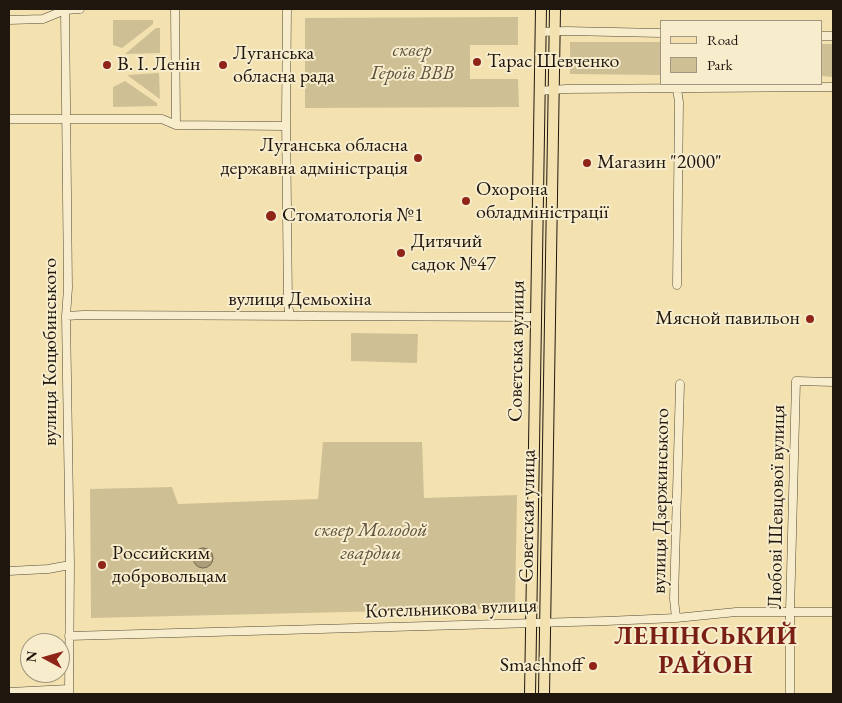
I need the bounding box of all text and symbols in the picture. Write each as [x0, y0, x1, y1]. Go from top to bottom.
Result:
legend [660, 20, 822, 85]
text: Road [707, 30, 738, 49]
park label: сквер Героїв ВВВ [370, 39, 454, 86]
place label: Луганська обласна рада [233, 42, 335, 89]
place label: Тарас Шевченко [487, 50, 619, 74]
place label: В. І. Ленін [117, 53, 200, 77]
text: Park [707, 55, 733, 74]
marker: Тарас Шевченко [471, 56, 483, 68]
marker: В. І. Ленін [101, 59, 113, 71]
marker: Луганська обласна рада [217, 59, 229, 71]
place label: Луганська обласна державна адміністрація [220, 134, 408, 181]
place label: Магазин "2000" [597, 151, 722, 175]
marker: Луганська обласна державна адміністрація [412, 152, 424, 164]
marker: Магазин "2000" [581, 157, 593, 169]
place label: Охорона обладміністрації [476, 178, 609, 225]
marker: Охорона обладміністрації [460, 195, 472, 207]
place label: Стоматологія №1 [282, 204, 424, 228]
marker: Стоматологія №1 [264, 209, 278, 223]
place label: Дитячий садок №47 [411, 230, 496, 277]
marker: Дитячий садок №47 [395, 247, 407, 259]
street label: вулиця Коцюбинського [39, 258, 63, 446]
street label: Совєтська вулиця [504, 280, 530, 422]
street label: вулиця Демьохіна [228, 288, 372, 312]
place label: Мясной павильон [655, 307, 800, 331]
marker: Мясной павильон [804, 313, 816, 325]
street label: Любові Шевцової вулиця [763, 405, 791, 609]
street label: вулиця Дзержинського [647, 408, 675, 594]
street label: Советская улица [515, 449, 541, 583]
park label: сквер Молодой гвардии [315, 519, 427, 566]
place label: Pоссийским добровольцам [112, 542, 227, 589]
marker: Pоссийским добровольцам [96, 559, 108, 571]
street label: Котельникова вулиця [364, 594, 538, 624]
district label: ЛЕНІНСЬКИЙ РАЙОН [613, 622, 799, 681]
north arrow [20, 633, 70, 683]
text: N [22, 650, 41, 663]
place label: Smachnoff [500, 654, 583, 678]
marker: Smachnoff [587, 660, 599, 672]

